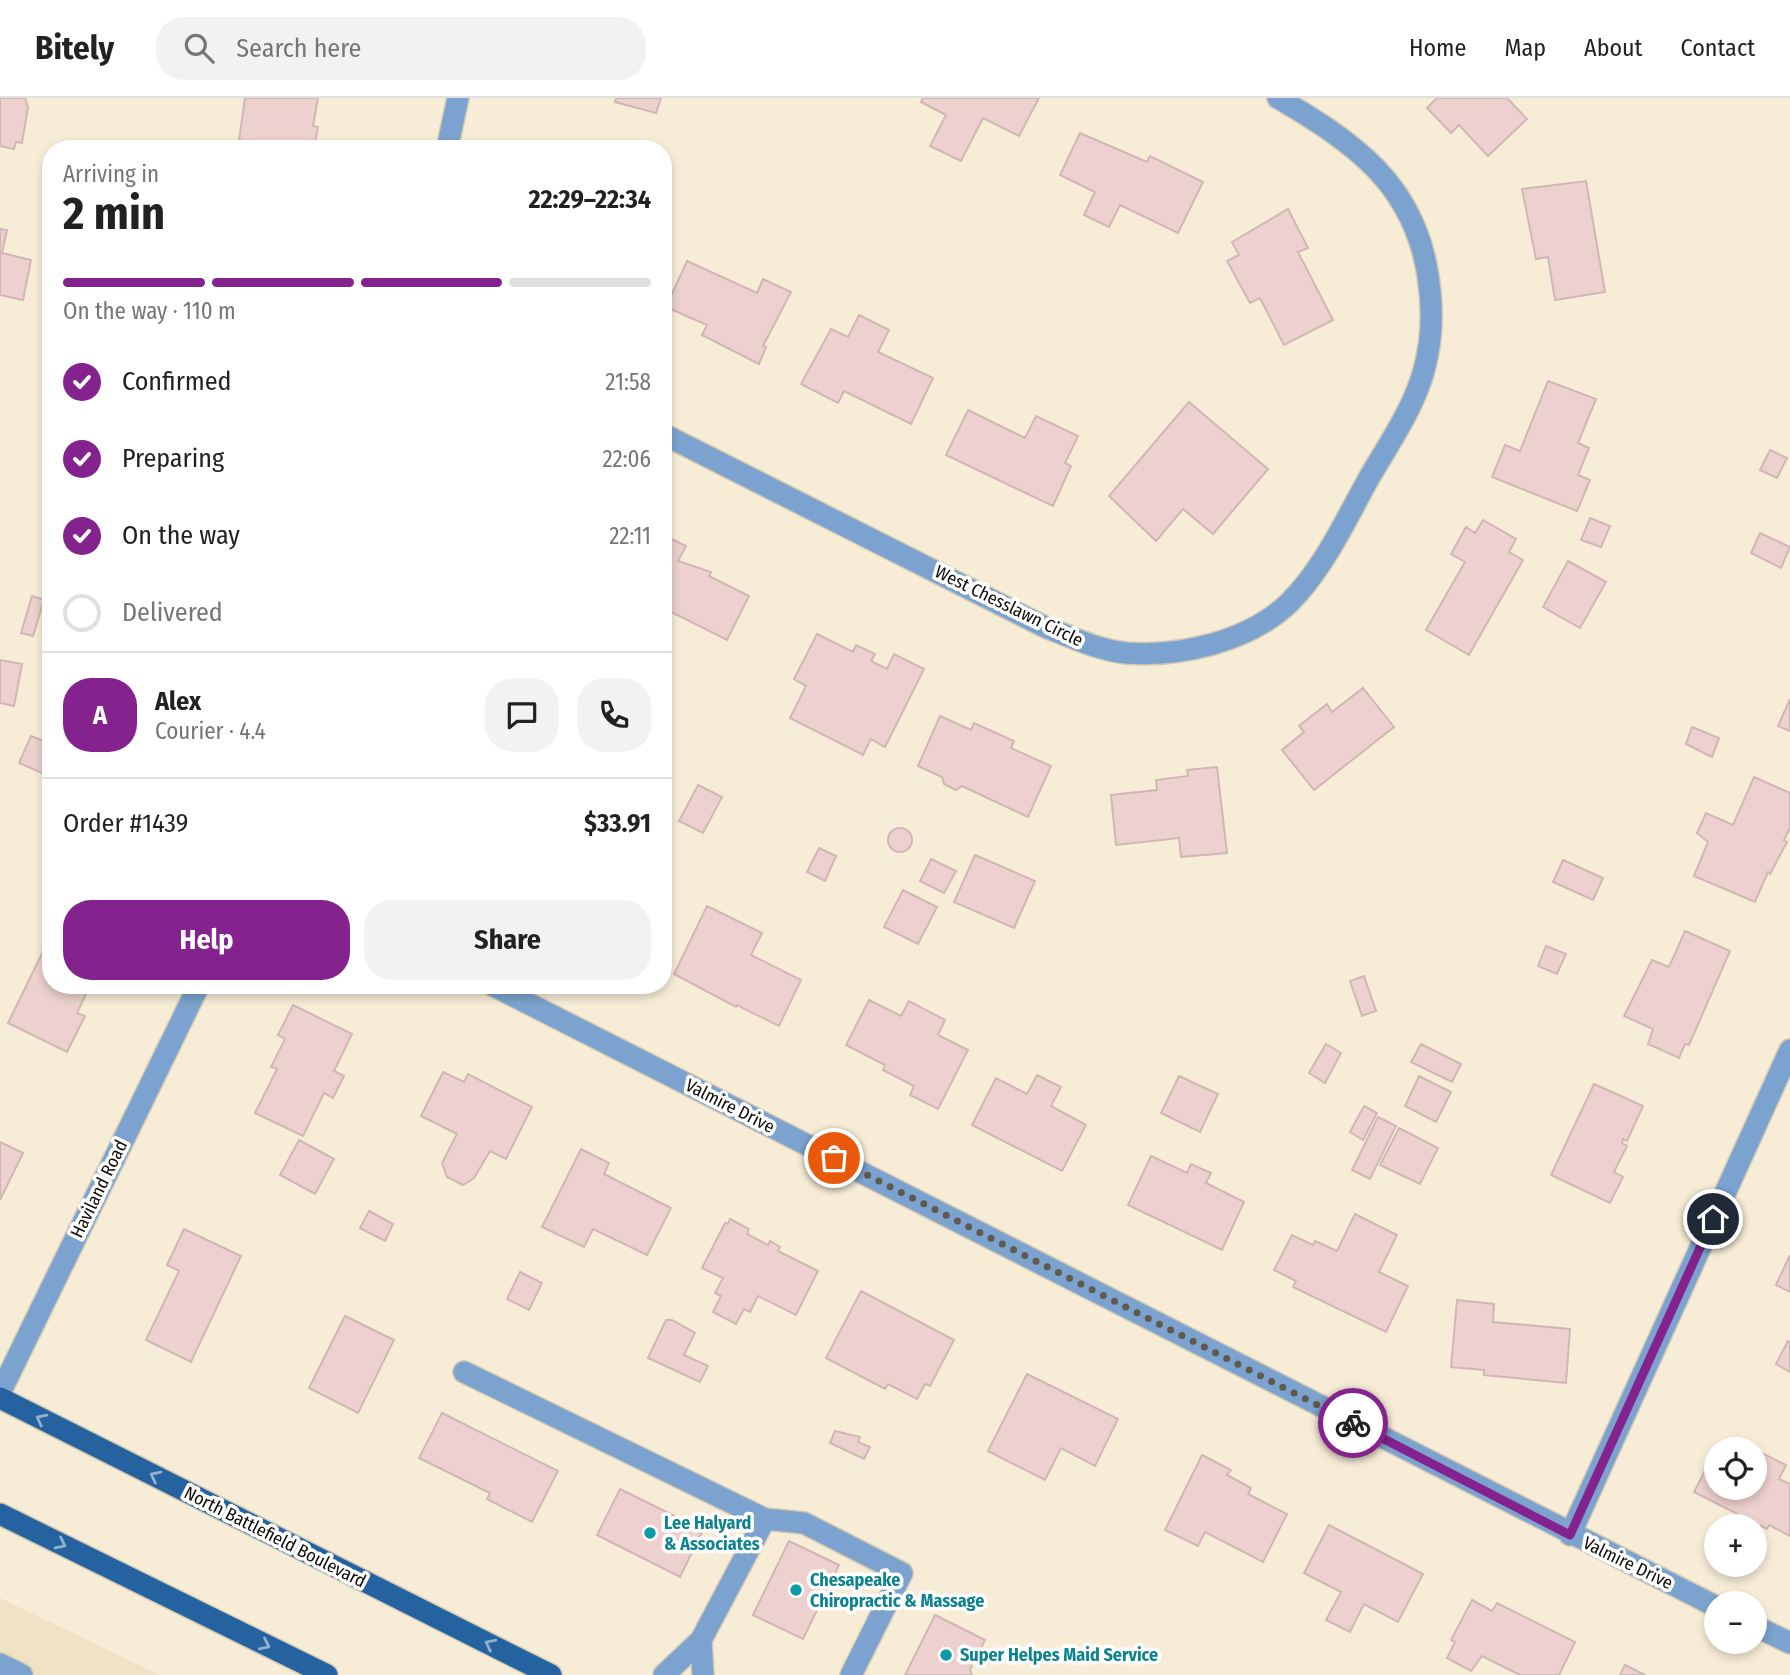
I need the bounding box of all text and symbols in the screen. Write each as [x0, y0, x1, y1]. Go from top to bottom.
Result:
search box [156, 17, 646, 80]
text: Bitely [35, 28, 114, 68]
icon: search [180, 29, 218, 67]
text: Search here [236, 33, 361, 64]
text: Home [1409, 34, 1466, 62]
text: Map [1504, 34, 1546, 62]
text: About [1584, 34, 1642, 62]
text: Contact [1680, 34, 1755, 62]
text: Arriving in [63, 160, 159, 188]
text: 22:29–22:34 [528, 184, 651, 215]
text: 2 min [63, 186, 165, 241]
text: On the way · 110 m [63, 297, 236, 325]
icon: check [63, 363, 101, 401]
text: Confirmed [122, 366, 232, 397]
text: 21:58 [605, 368, 651, 396]
icon: check [63, 440, 101, 478]
text: Preparing [122, 443, 224, 474]
text: 22:06 [602, 445, 651, 473]
icon: check [63, 517, 101, 555]
text: On the way [122, 520, 240, 551]
text: 22:11 [609, 522, 651, 550]
street label: West Chesslawn Circle [931, 561, 1087, 651]
text: Delivered [122, 597, 223, 628]
button: chat [485, 678, 559, 752]
button: phone [577, 678, 651, 752]
text: Alex [155, 686, 201, 717]
text: A [93, 700, 107, 731]
text: Courier · 4.4 [155, 717, 266, 745]
text: Order #1439 [63, 808, 188, 839]
text: $33.91 [584, 808, 651, 839]
button: Help [63, 900, 350, 980]
button: Share [364, 900, 651, 980]
street label: Valmire Drive [682, 1074, 778, 1138]
pin [804, 1128, 864, 1188]
street label: Haviland Road [66, 1136, 132, 1242]
icon: bag [815, 1139, 853, 1177]
pin [1683, 1189, 1743, 1249]
icon: home [1694, 1200, 1732, 1238]
courier [1318, 1388, 1388, 1458]
icon: bike [1334, 1404, 1372, 1442]
one-way arrow [36, 1413, 48, 1427]
map controls [1704, 1437, 1767, 1654]
button: locate [1704, 1437, 1767, 1500]
one-way arrow [150, 1471, 162, 1485]
street label: North Battlefield Boulevard [180, 1482, 370, 1592]
place label: Lee Halyard & Associates [664, 1512, 760, 1555]
button: + [1704, 1514, 1767, 1577]
marker: Lee Halyard & Associates [642, 1525, 658, 1541]
street label: Valmire Drive [1579, 1532, 1677, 1594]
one-way arrow [54, 1536, 66, 1550]
place label: Chesapeake Chiropractic & Massage [810, 1569, 984, 1612]
marker: Chesapeake Chiropractic & Massage [788, 1582, 804, 1598]
button: − [1704, 1591, 1767, 1654]
one-way arrow [258, 1636, 270, 1650]
one-way arrow [485, 1639, 497, 1653]
place label: Super Helpes Maid Service [960, 1644, 1158, 1666]
marker: Super Helpes Maid Service [938, 1647, 954, 1663]

